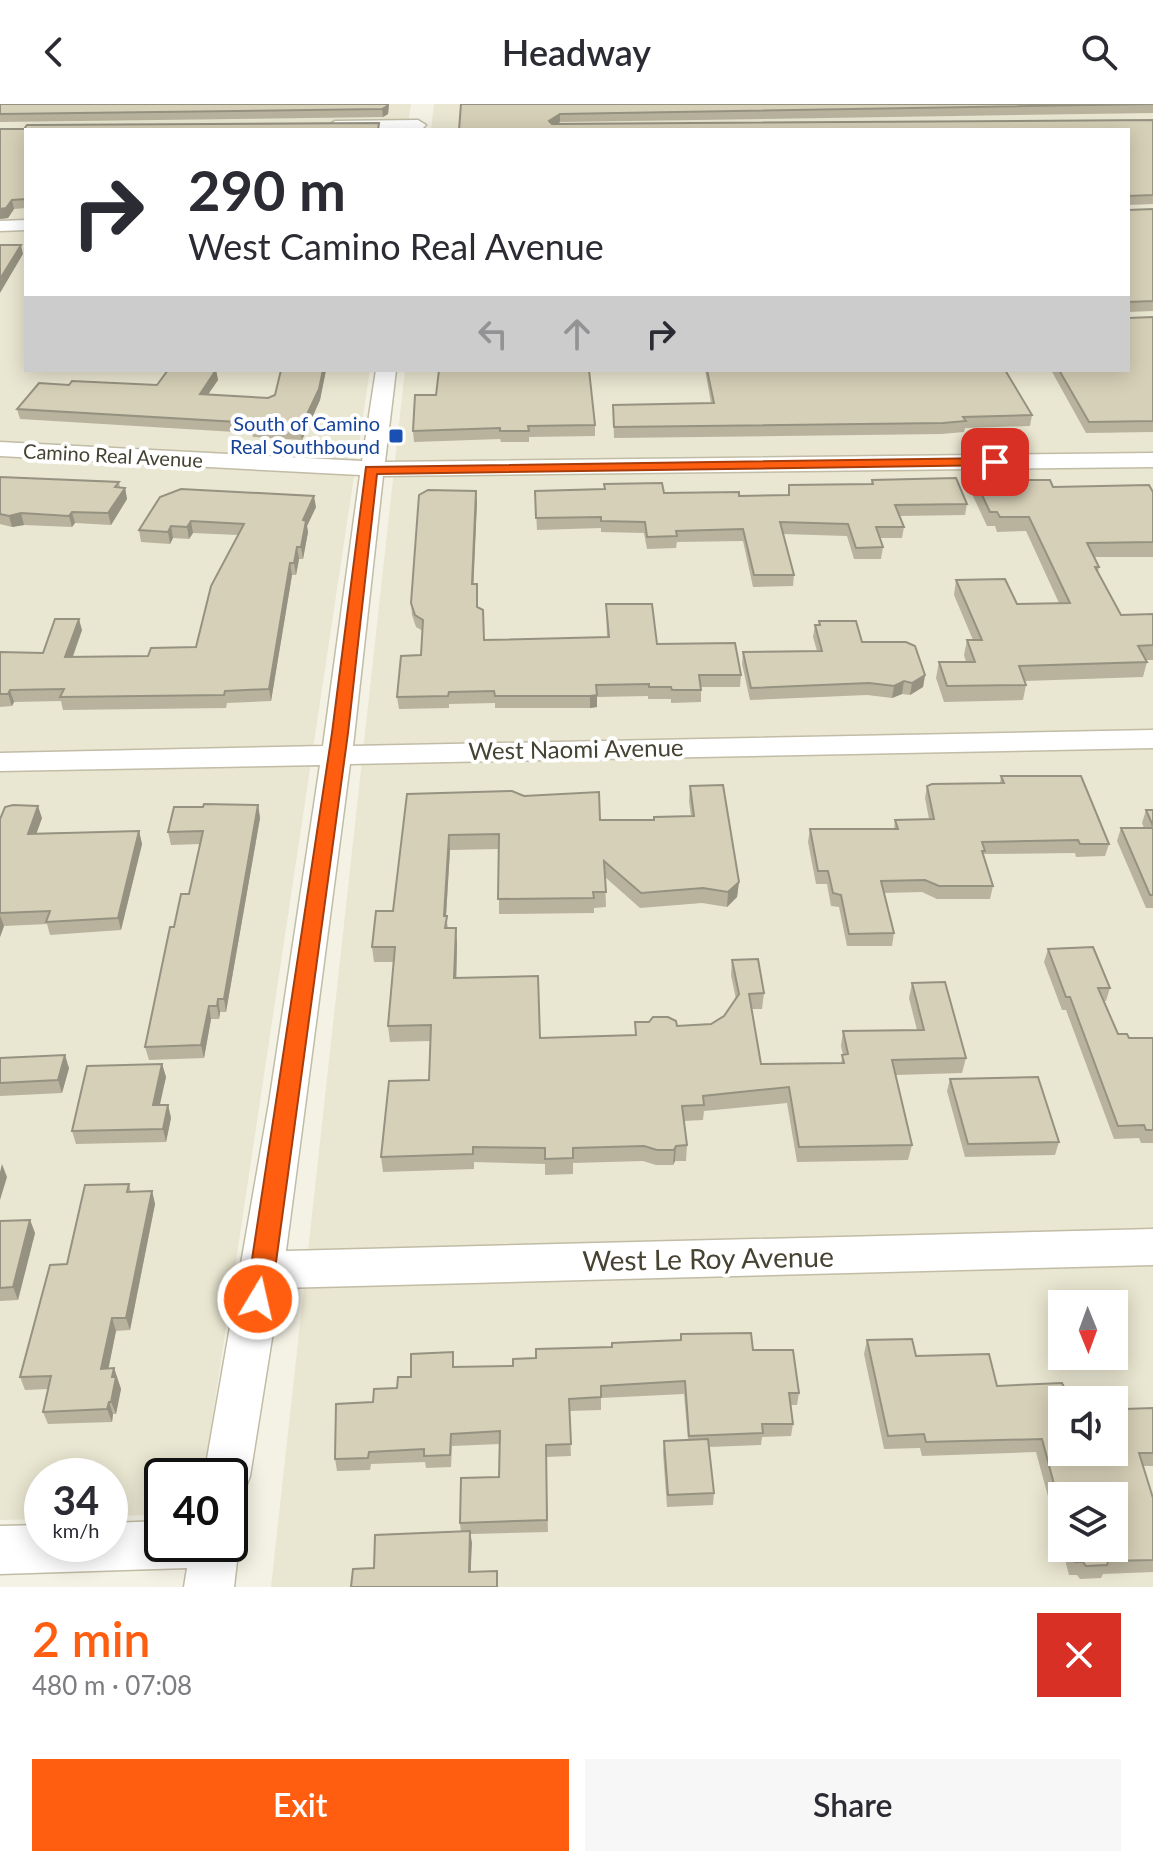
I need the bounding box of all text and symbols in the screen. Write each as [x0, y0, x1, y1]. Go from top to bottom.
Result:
icon: back [32, 30, 76, 74]
text: Headway [502, 30, 651, 74]
icon: search [1077, 30, 1121, 74]
text: 290 m [188, 156, 346, 223]
icon: right [56, 160, 160, 264]
text: West Camino Real Avenue [188, 224, 604, 268]
icon: left [471, 312, 515, 356]
icon: ahead [555, 312, 599, 356]
icon: right [639, 312, 683, 356]
place label: South of Camino Real Southbound [230, 411, 380, 458]
marker: South of Camino Real Southbound [387, 427, 405, 445]
pin [961, 428, 1029, 496]
street label: Camino Real Avenue [23, 438, 204, 472]
icon: arrive [973, 440, 1017, 484]
street label: West Naomi Avenue [468, 732, 684, 765]
street label: West Le Roy Avenue [582, 1239, 834, 1277]
position arrow [216, 1257, 300, 1341]
north arrow [1048, 1290, 1128, 1370]
map controls [1048, 1290, 1128, 1562]
button: sound [1048, 1386, 1128, 1466]
speed limit sign: 40 [144, 1458, 248, 1562]
text: 34 [53, 1476, 99, 1524]
button: layers [1048, 1482, 1128, 1562]
text: km/h [53, 1518, 99, 1542]
text: 2 min [32, 1610, 150, 1667]
button: close [1037, 1613, 1121, 1697]
text: 480 m · 07:08 [32, 1669, 192, 1701]
button: Exit [32, 1759, 569, 1851]
button: Share [585, 1759, 1121, 1851]

